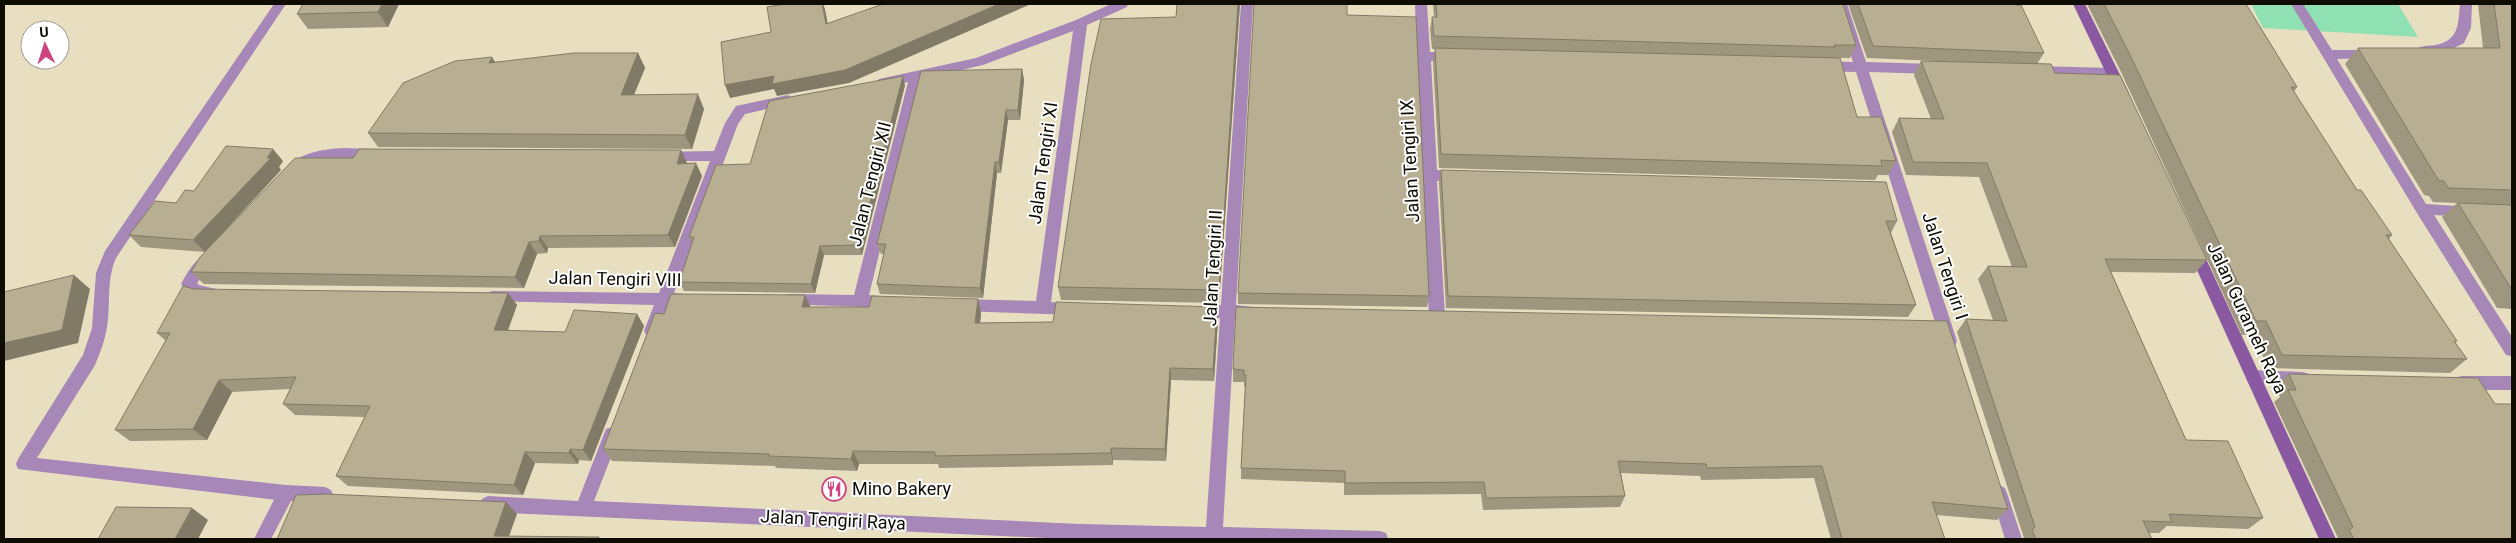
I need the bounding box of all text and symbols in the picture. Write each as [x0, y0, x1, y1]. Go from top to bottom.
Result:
north arrow [20, 20, 70, 70]
text: U [39, 24, 49, 40]
street label: Jalan Tengiri IX [1396, 99, 1423, 223]
street label: Jalan Tengiri XI [1024, 101, 1061, 225]
street label: Jalan Tengiri XII [844, 119, 895, 248]
street label: Jalan Tengiri II [1199, 209, 1226, 327]
street label: Jalan Tengiri I [1918, 210, 1973, 322]
street label: Jalan Gurameh Raya [2203, 239, 2292, 397]
street label: Jalan Tengiri VIII [548, 267, 682, 290]
restaurant icon: Mino Bakery [821, 476, 847, 502]
place label: Mino Bakery [852, 478, 952, 499]
street label: Jalan Tengiri Raya [760, 505, 906, 534]

